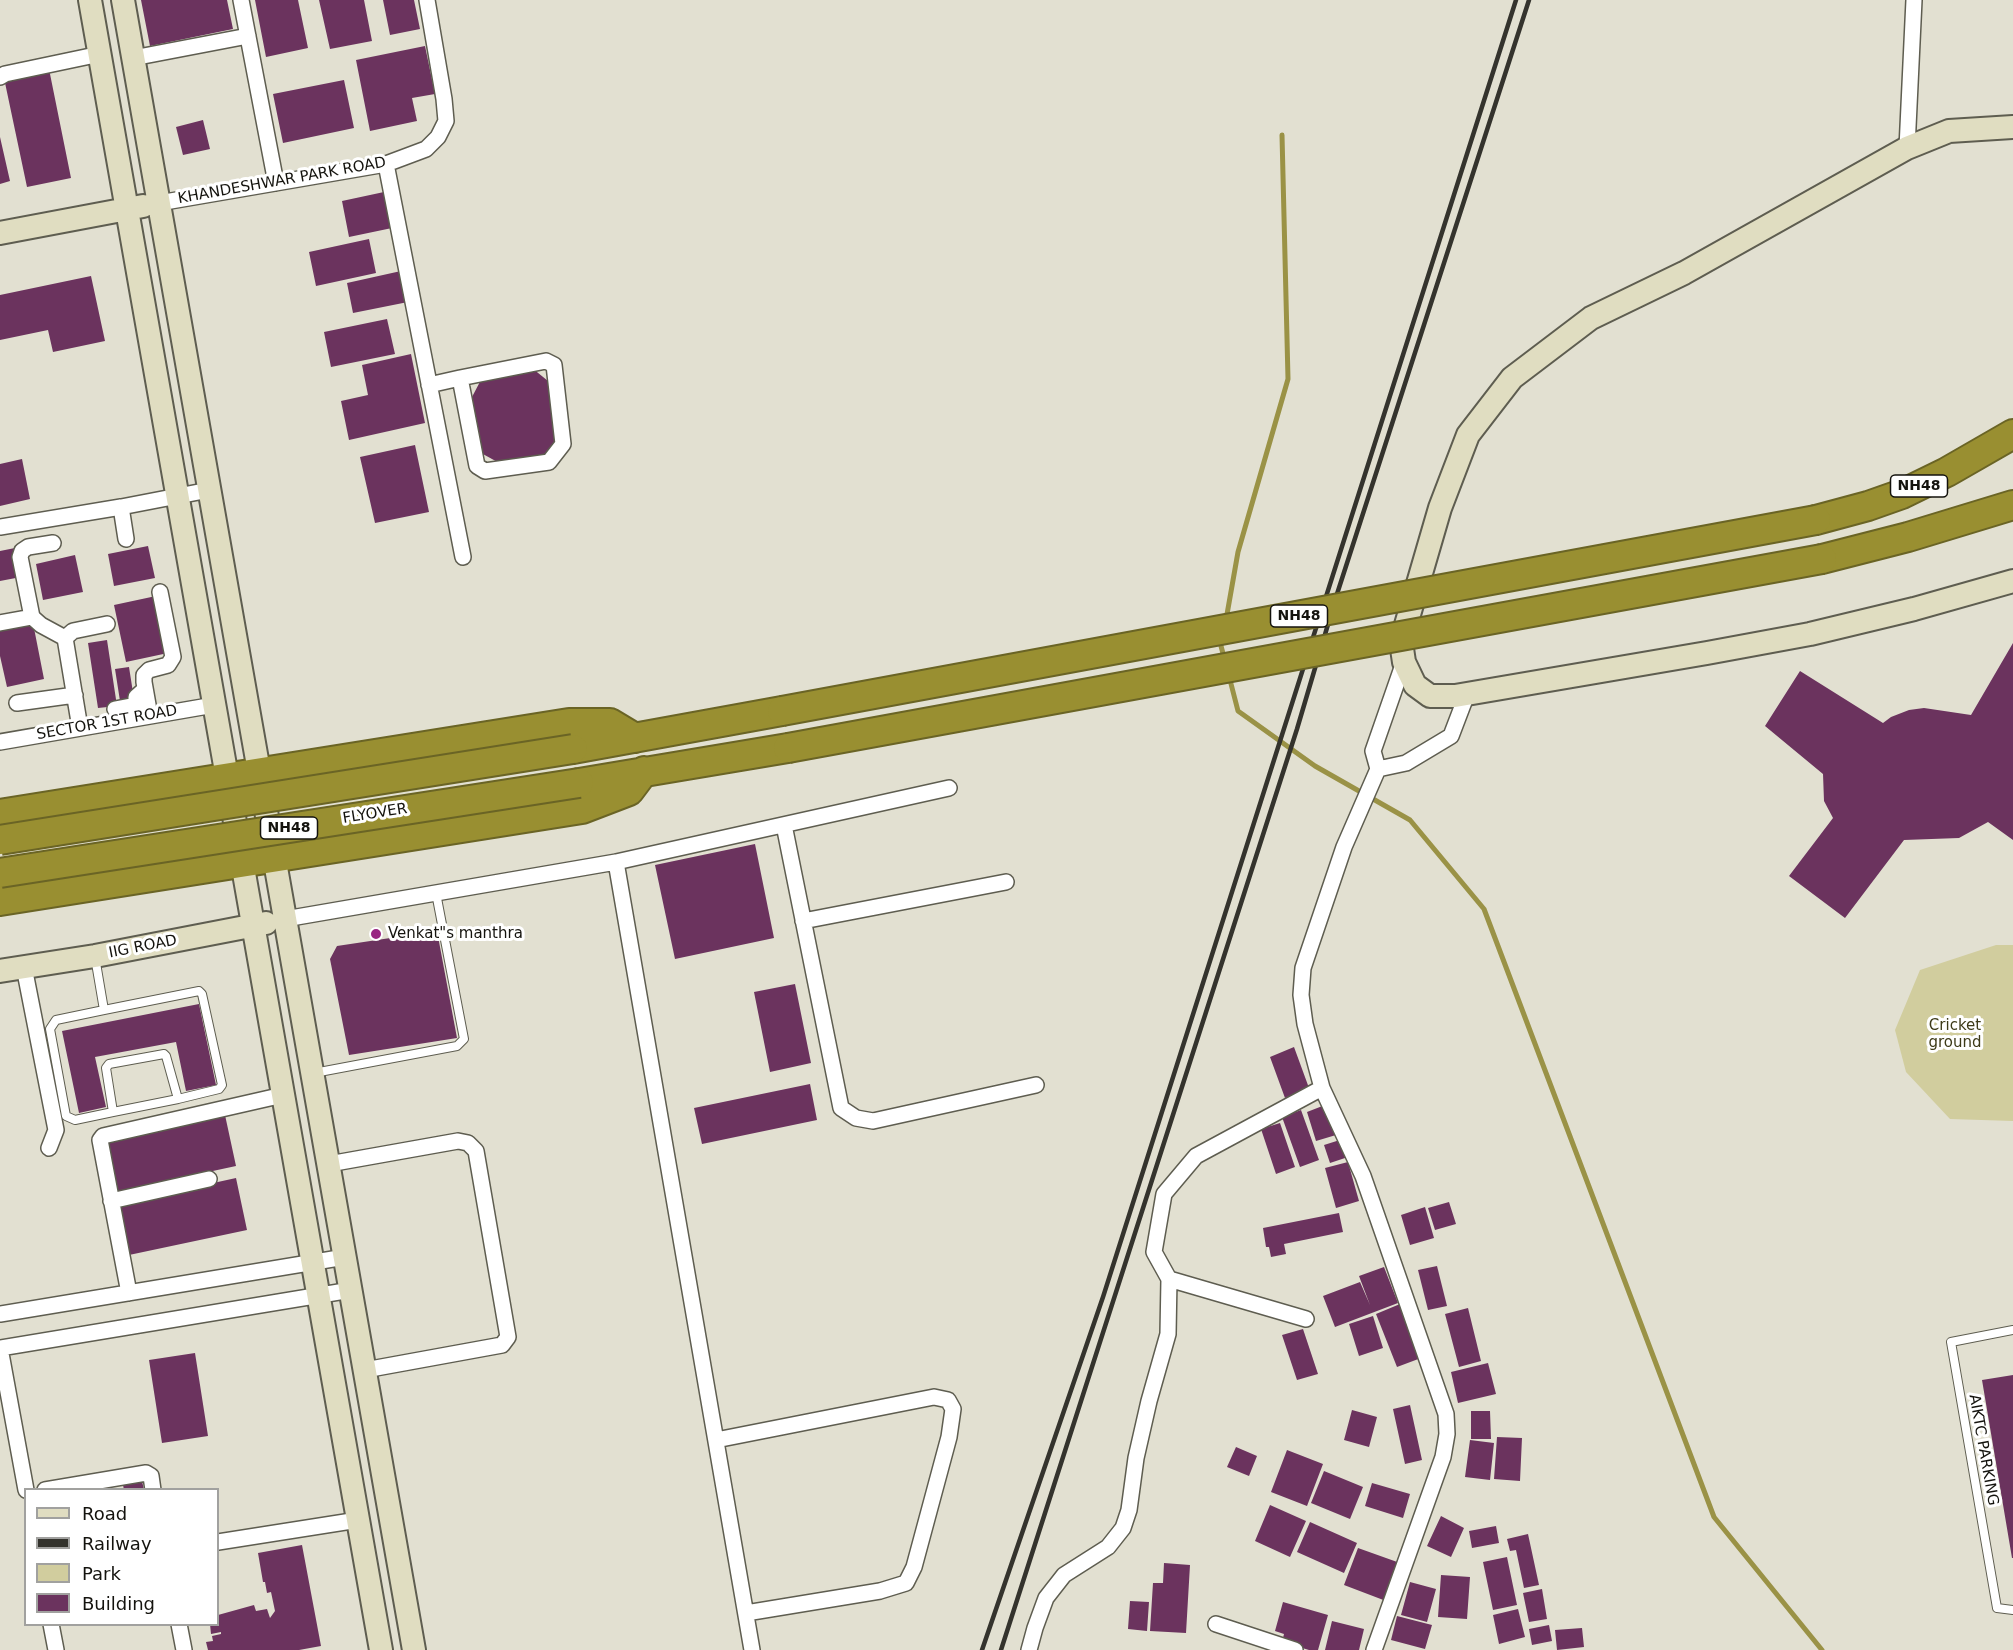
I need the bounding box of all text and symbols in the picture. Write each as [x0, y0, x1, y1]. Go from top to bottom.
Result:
street label: KHANDESHWAR PARK ROAD [177, 154, 387, 208]
road number: NH48 [1890, 475, 1948, 497]
road number: NH48 [1270, 605, 1328, 627]
street label: SECTOR 1ST ROAD [35, 702, 179, 744]
street label: FLYOVER [341, 800, 409, 828]
road number: NH48 [260, 817, 318, 839]
place label: Venkat"s manthra [388, 925, 523, 943]
marker: Venkat"s manthra [369, 927, 383, 941]
street label: IIG ROAD [107, 932, 179, 962]
park label: Cricket ground [1928, 1017, 1982, 1052]
street label: AIKTC PARKING [1964, 1393, 2002, 1507]
legend [24, 1488, 219, 1626]
text: Road [82, 1503, 127, 1524]
text: Railway [82, 1533, 152, 1554]
text: Park [82, 1563, 121, 1584]
text: Building [82, 1593, 155, 1614]

